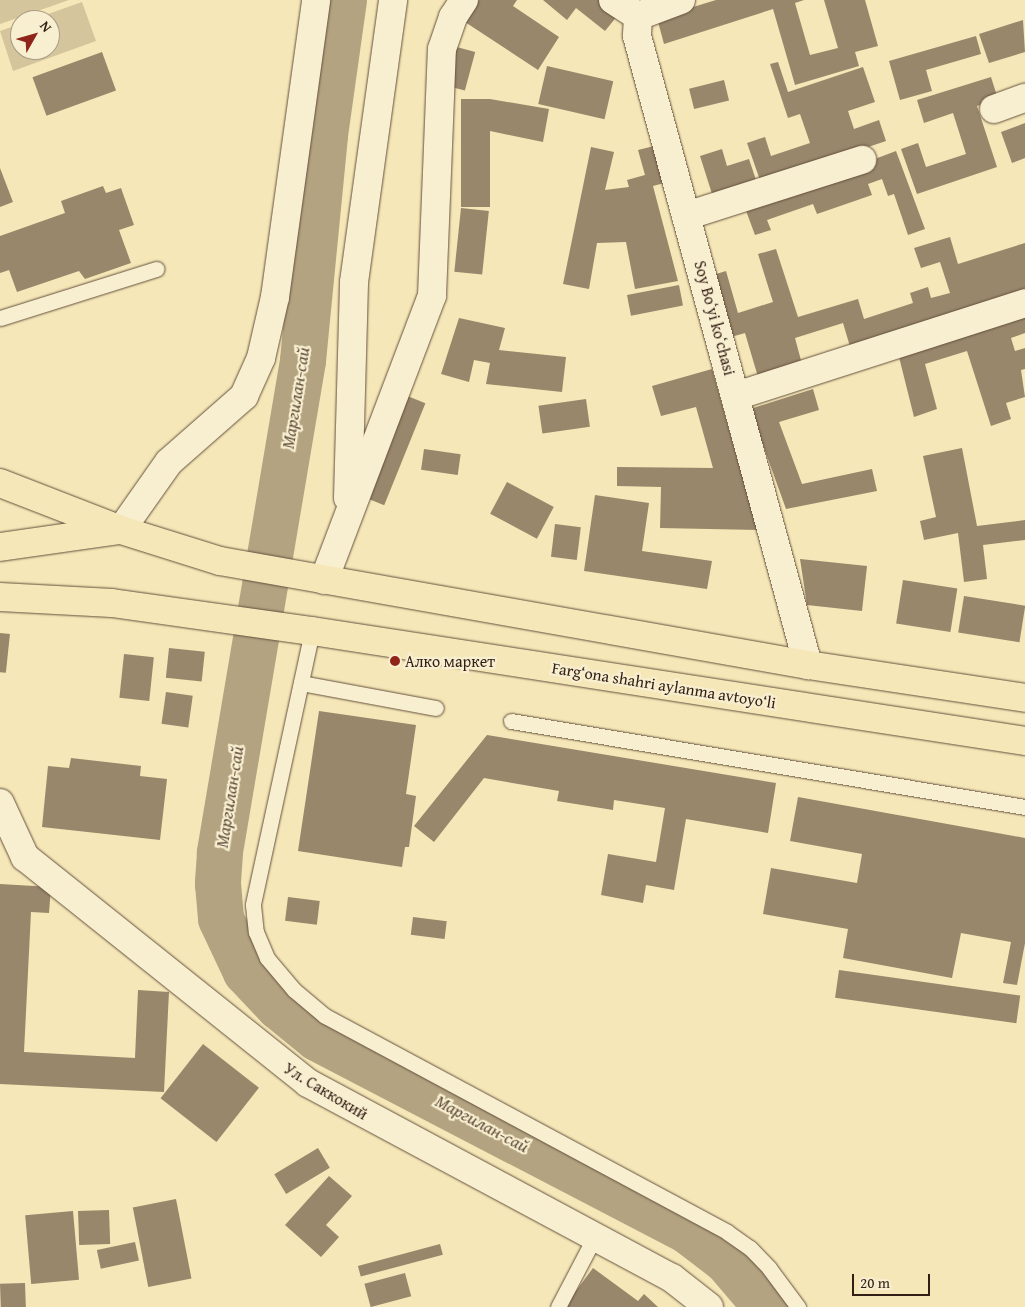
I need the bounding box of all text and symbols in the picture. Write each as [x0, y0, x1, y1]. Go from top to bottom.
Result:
north arrow [10, 10, 60, 60]
text: N [35, 17, 57, 36]
street label: Soy Boʻyi koʻchasi [690, 259, 740, 377]
water label: Маргилан-сай [277, 346, 315, 450]
place label: Алко маркет [405, 651, 495, 671]
marker: Алко маркет [389, 655, 401, 667]
street label: Farg‘ona shahri aylanma avtoyo‘li [551, 658, 777, 712]
water label: Маргилан-сай [211, 745, 249, 849]
street label: Ул. Саккокий [281, 1058, 371, 1124]
water label: Маргилан-сай [432, 1090, 532, 1158]
scale bar [855, 1264, 932, 1296]
text: 20 m [860, 1272, 890, 1293]

